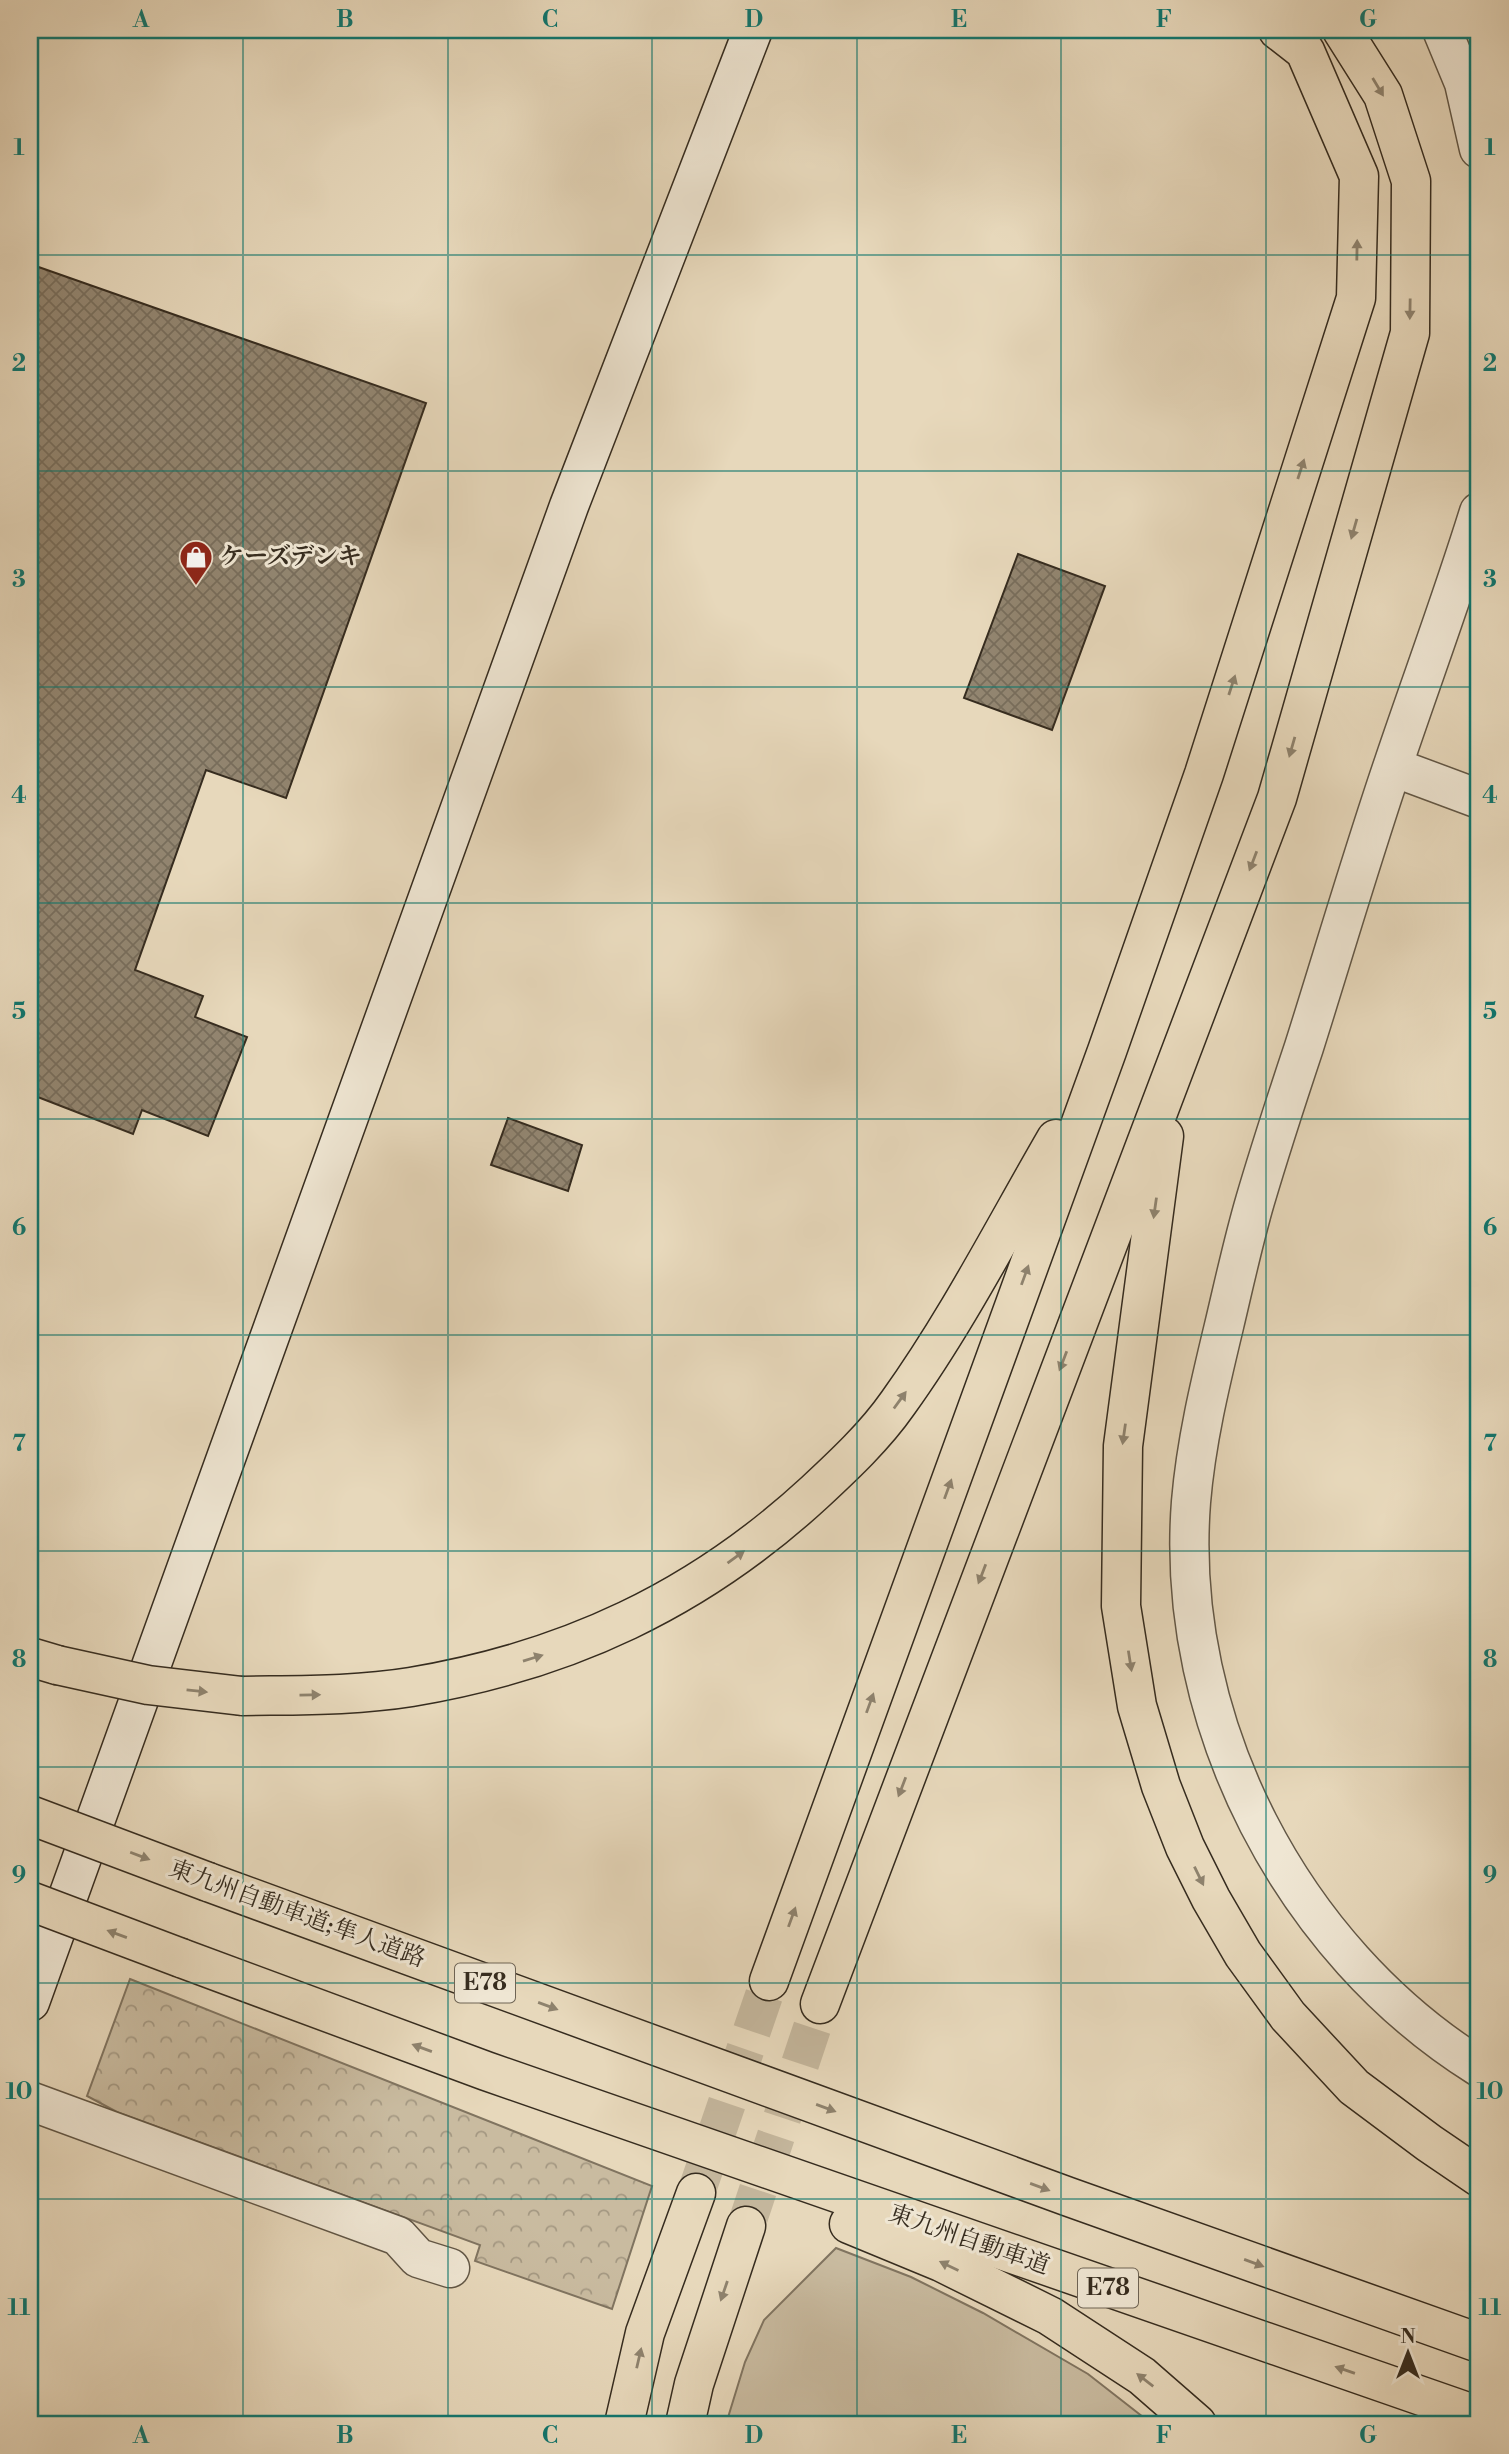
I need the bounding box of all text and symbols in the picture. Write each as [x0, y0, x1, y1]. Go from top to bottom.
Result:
text: A [132, 6, 150, 34]
text: B [336, 6, 354, 34]
text: C [542, 6, 558, 34]
text: D [745, 6, 763, 34]
text: E [951, 6, 967, 34]
text: F [1156, 6, 1172, 34]
text: G [1359, 6, 1377, 34]
one-way arrow [1372, 78, 1385, 97]
text: 1 [13, 134, 25, 162]
text: 1 [1484, 134, 1496, 162]
one-way arrow [1352, 238, 1363, 260]
one-way arrow [1404, 298, 1416, 320]
text: 2 [12, 350, 26, 378]
text: 2 [1483, 350, 1497, 378]
one-way arrow [1297, 458, 1307, 479]
one-way arrow [1349, 518, 1359, 539]
shop icon: ケーズデンキ [177, 538, 215, 587]
place label: ケーズデンキ [220, 542, 362, 572]
text: 3 [12, 566, 26, 594]
text: 3 [1483, 566, 1497, 594]
one-way arrow [1227, 675, 1238, 696]
one-way arrow [1286, 737, 1296, 758]
text: 4 [11, 782, 27, 810]
text: 4 [1482, 782, 1498, 810]
one-way arrow [1247, 851, 1258, 872]
text: 5 [12, 998, 26, 1026]
text: 5 [1483, 998, 1497, 1026]
one-way arrow [1149, 1198, 1160, 1220]
text: 6 [12, 1214, 26, 1242]
text: 6 [1483, 1214, 1497, 1242]
one-way arrow [1020, 1265, 1031, 1286]
one-way arrow [1057, 1350, 1068, 1371]
one-way arrow [892, 1391, 906, 1409]
one-way arrow [1119, 1423, 1130, 1445]
text: 7 [12, 1430, 26, 1458]
text: 7 [1483, 1430, 1497, 1458]
one-way arrow [943, 1479, 954, 1500]
one-way arrow [727, 1550, 745, 1564]
one-way arrow [977, 1563, 988, 1584]
text: 8 [12, 1646, 26, 1674]
text: 8 [1483, 1646, 1497, 1674]
one-way arrow [1125, 1650, 1136, 1672]
one-way arrow [523, 1652, 544, 1662]
one-way arrow [186, 1686, 208, 1697]
one-way arrow [299, 1689, 321, 1701]
one-way arrow [865, 1692, 876, 1713]
one-way arrow [896, 1776, 907, 1797]
one-way arrow [129, 1851, 150, 1862]
street label: 東九州自動車道;隼人道路 [165, 1854, 429, 1974]
text: 9 [12, 1862, 26, 1890]
text: 9 [1483, 1862, 1497, 1890]
one-way arrow [1194, 1866, 1205, 1886]
one-way arrow [787, 1906, 798, 1927]
one-way arrow [107, 1928, 128, 1939]
road number: E78 [455, 1964, 515, 2002]
one-way arrow [537, 2001, 558, 2012]
one-way arrow [411, 2042, 432, 2053]
text: 10 [5, 2078, 33, 2106]
text: 10 [1476, 2078, 1504, 2106]
one-way arrow [816, 2103, 837, 2114]
one-way arrow [1029, 2181, 1050, 2192]
street label: 東九州自動車道 [885, 2198, 1053, 2282]
one-way arrow [1244, 2258, 1265, 2269]
one-way arrow [939, 2260, 959, 2272]
road number: E78 [1078, 2268, 1138, 2308]
one-way arrow [718, 2281, 729, 2302]
text: 11 [8, 2294, 30, 2322]
text: 11 [1479, 2294, 1501, 2322]
north arrow [1372, 2318, 1442, 2388]
text: N [1400, 2325, 1416, 2349]
one-way arrow [634, 2347, 645, 2369]
one-way arrow [1335, 2364, 1356, 2375]
one-way arrow [1136, 2373, 1154, 2387]
text: A [132, 2422, 150, 2450]
text: B [336, 2422, 354, 2450]
text: C [542, 2422, 558, 2450]
text: D [745, 2422, 763, 2450]
text: E [951, 2422, 967, 2450]
text: F [1156, 2422, 1172, 2450]
text: G [1359, 2422, 1377, 2450]

